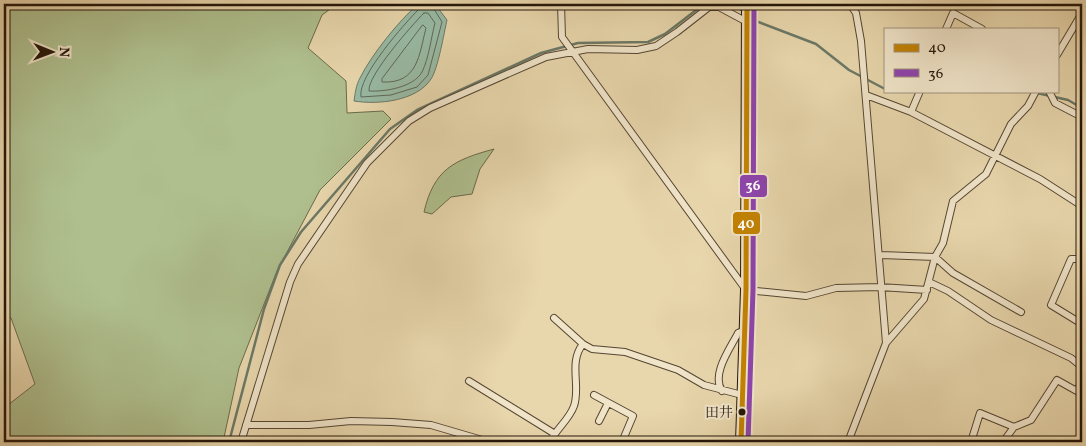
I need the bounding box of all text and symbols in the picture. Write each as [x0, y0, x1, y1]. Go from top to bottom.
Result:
north arrow [28, 28, 78, 78]
legend [884, 28, 1058, 92]
text: 40 [928, 38, 946, 59]
text: N [54, 47, 73, 57]
text: 36 [928, 64, 943, 85]
line badge: 36 [739, 174, 768, 198]
text: 36 [746, 177, 761, 196]
line badge: 40 [732, 211, 761, 235]
text: 40 [738, 215, 755, 234]
place label: 田井 [705, 404, 733, 423]
marker: 田井 [737, 407, 747, 417]

